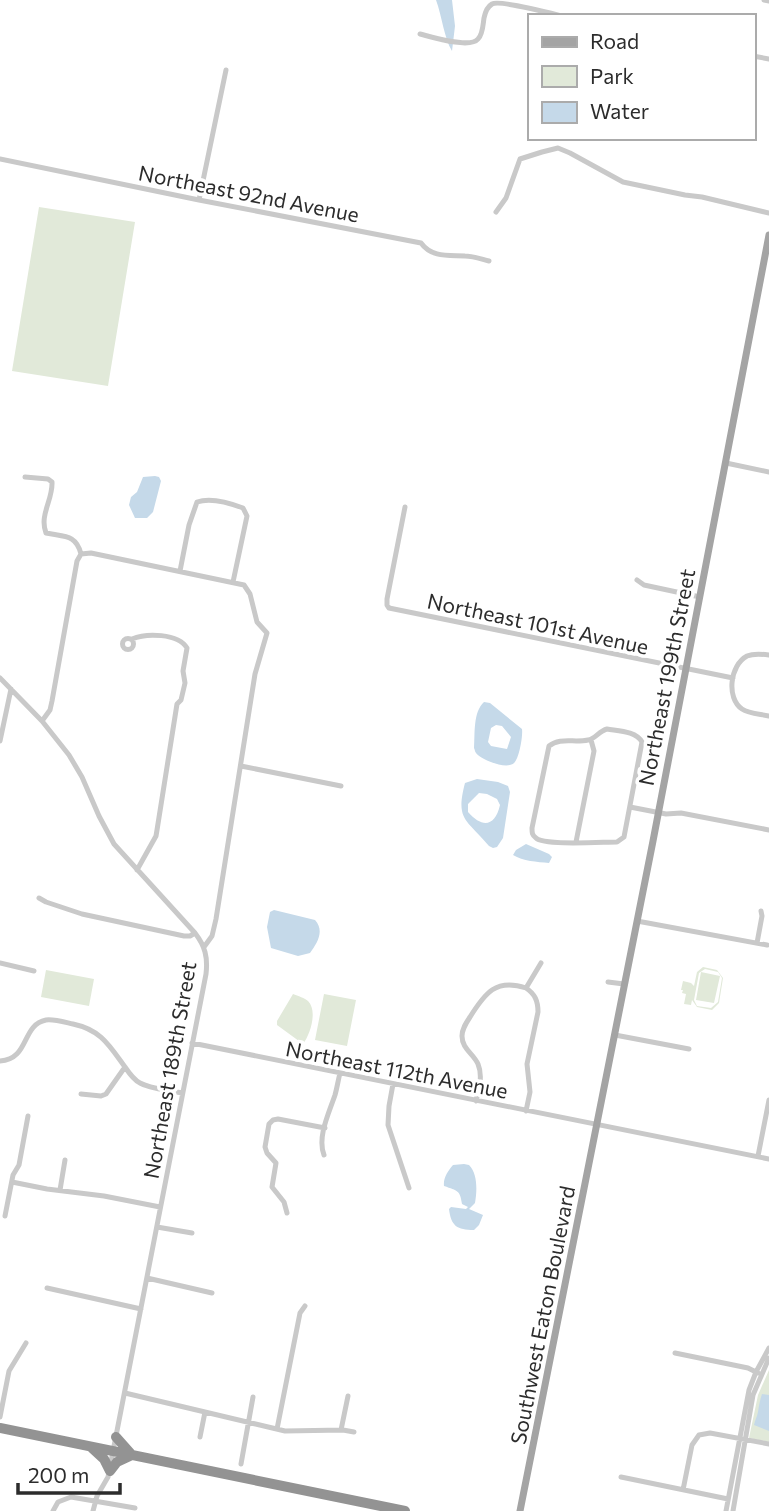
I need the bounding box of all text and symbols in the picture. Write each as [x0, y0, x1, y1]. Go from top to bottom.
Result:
legend [528, 14, 755, 140]
text: Road [590, 28, 639, 53]
text: Park [590, 63, 634, 88]
text: Water [590, 98, 649, 123]
street label: Northeast 92nd Avenue [137, 159, 361, 227]
street label: Northeast 199th Street [633, 567, 699, 787]
street label: Northeast 101st Avenue [425, 587, 651, 659]
street label: Northeast 189th Street [138, 959, 200, 1181]
street label: Northeast 112th Avenue [284, 1035, 510, 1103]
street label: Southwest Eaton Boulevard [505, 1184, 579, 1446]
scale bar [18, 1452, 119, 1496]
text: 200 m [28, 1462, 89, 1487]

